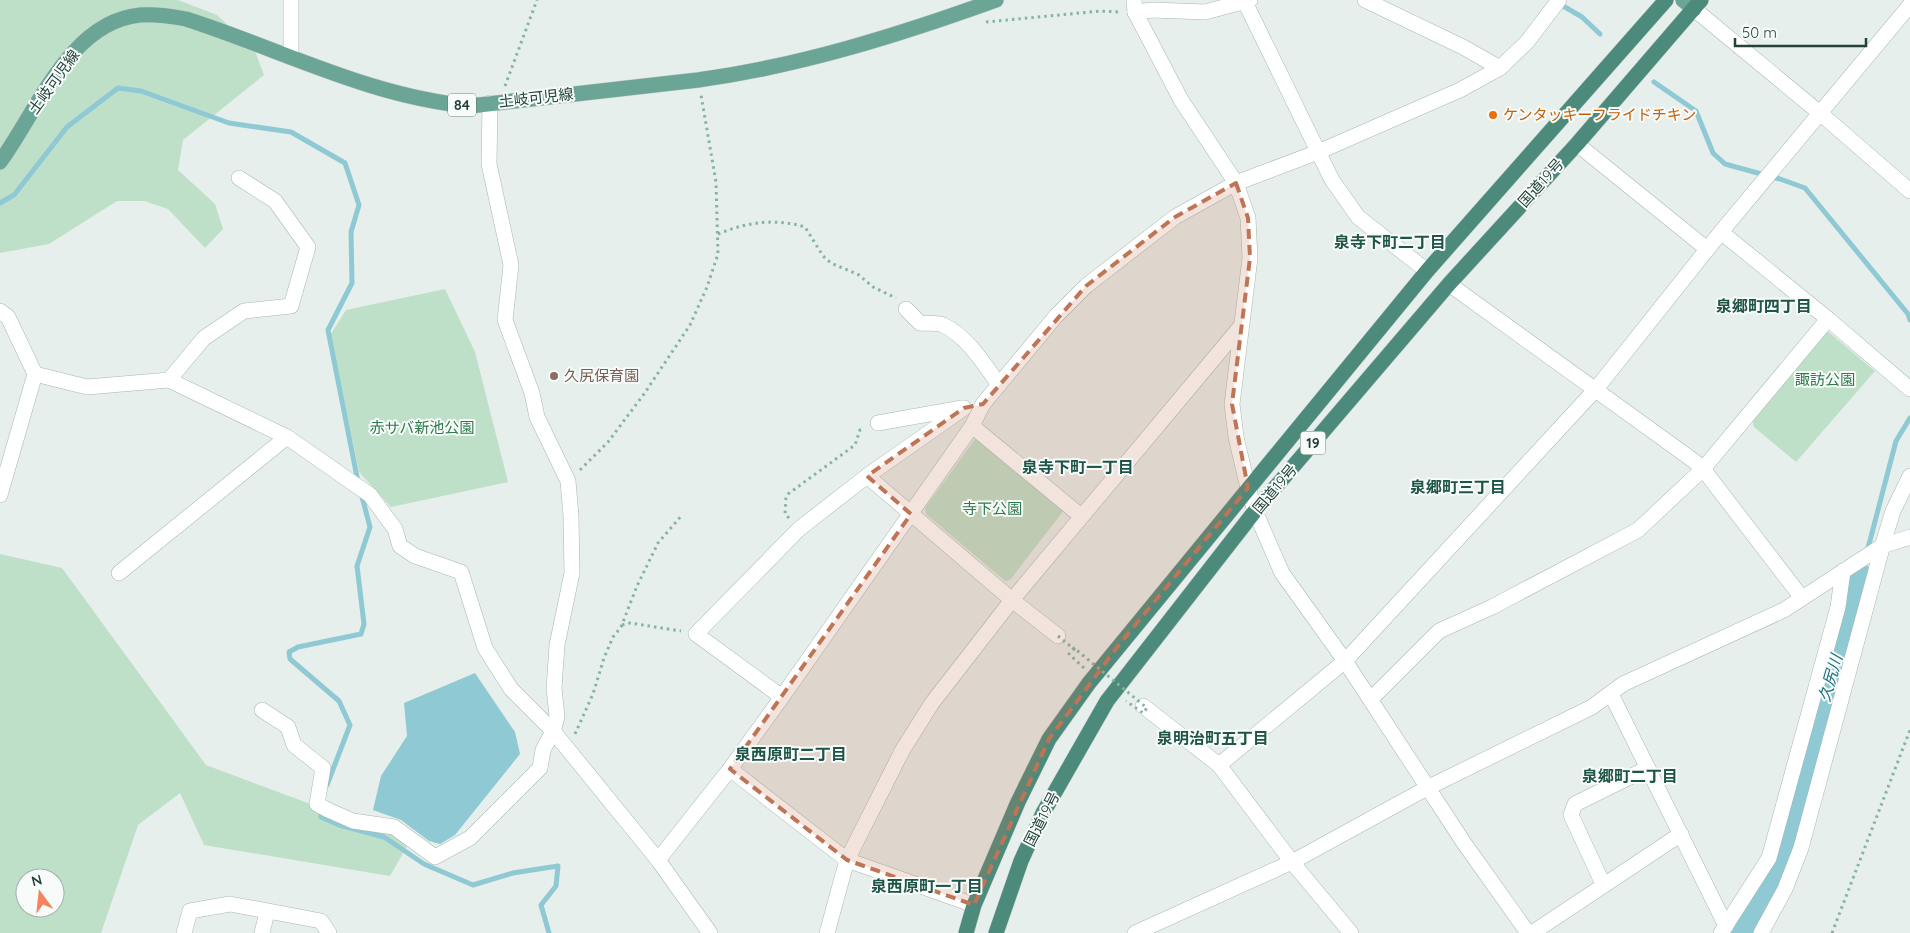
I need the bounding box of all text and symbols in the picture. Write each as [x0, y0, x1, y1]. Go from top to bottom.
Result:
scale bar [1735, 15, 1866, 47]
text: 50 m [1742, 23, 1777, 42]
street label: 土岐可児線 [24, 46, 83, 118]
street label: 土岐可児線 [498, 84, 574, 111]
road number: 84 [448, 94, 476, 116]
place label: ケンタッキーフライドチキン [1503, 105, 1696, 124]
marker: ケンタッキーフライドチキン [1487, 109, 1499, 121]
street label: 国道19号 [1514, 154, 1567, 211]
district label: 泉寺下町二丁目 [1334, 232, 1446, 252]
district label: 泉郷町四丁目 [1716, 296, 1812, 316]
place label: 久尻保育園 [564, 366, 639, 385]
marker: 久尻保育園 [548, 370, 560, 382]
park label: 諏訪公園 [1795, 370, 1855, 389]
park label: 赤サバ新池公園 [370, 418, 474, 437]
road number: 19 [1300, 432, 1326, 454]
district label: 泉寺下町一丁目 [1022, 457, 1134, 477]
street label: 国道19号 [1248, 460, 1301, 517]
district label: 泉郷町三丁目 [1410, 477, 1506, 497]
park label: 寺下公園 [962, 499, 1022, 518]
water label: 久尻川 [1814, 650, 1847, 704]
district label: 泉明治町五丁目 [1157, 728, 1269, 748]
district label: 泉西原町二丁目 [735, 744, 847, 764]
district label: 泉郷町二丁目 [1582, 766, 1678, 786]
street label: 国道19号 [1020, 788, 1063, 849]
north arrow [15, 868, 65, 918]
text: N [29, 870, 44, 890]
district label: 泉西原町一丁目 [871, 876, 983, 896]

